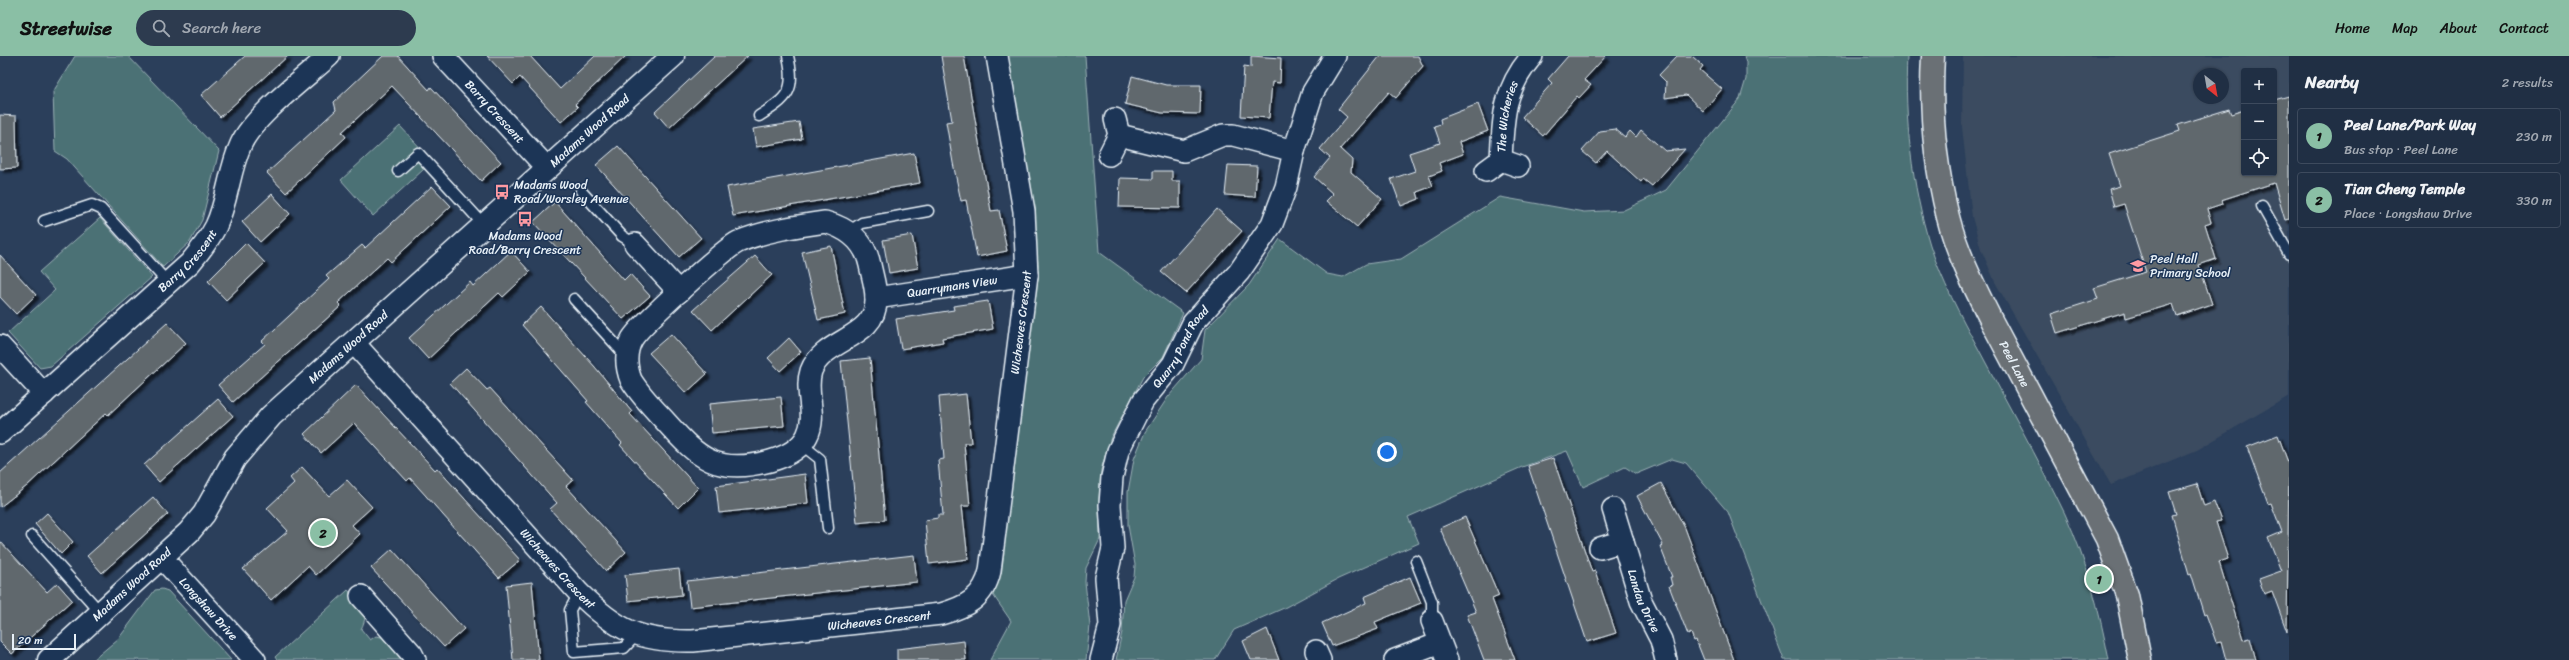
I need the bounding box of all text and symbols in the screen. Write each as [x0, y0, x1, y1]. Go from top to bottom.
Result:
search box [136, 10, 416, 46]
text: Streetwise [20, 12, 112, 45]
text: Search here [182, 15, 261, 41]
text: Home [2335, 16, 2370, 41]
text: Map [2392, 16, 2418, 41]
text: About [2440, 16, 2477, 41]
text: Contact [2499, 16, 2549, 41]
icon: search [150, 17, 172, 39]
text: Nearby [2305, 67, 2359, 97]
north arrow [2193, 68, 2229, 104]
map controls [2241, 68, 2277, 176]
button: + [2241, 68, 2277, 104]
text: 2 results [2502, 71, 2553, 94]
street label: Barry Crescent [459, 75, 530, 149]
street label: The Wicheries [1490, 76, 1525, 153]
street label: Madams Wood Road [544, 88, 635, 173]
button: − [2241, 104, 2277, 140]
text: Peel Lane/Park Way [2344, 112, 2476, 138]
text: 1 [2316, 125, 2322, 148]
text: 230 m [2516, 125, 2552, 148]
text: Bus stop · Peel Lane [2344, 138, 2458, 161]
button: locate [2241, 140, 2277, 176]
place label: Madams Wood Road/Worsley Avenue [514, 174, 629, 210]
text: Tian Cheng Temple [2344, 176, 2465, 202]
bus stop icon: Madams Wood Road/Worsley Avenue [493, 183, 511, 201]
text: 2 [2315, 189, 2323, 212]
text: 330 m [2516, 189, 2552, 212]
text: Place · Longshaw Drive [2344, 202, 2472, 225]
bus stop icon: Madams Wood Road/Barry Crescent [516, 210, 534, 228]
street label: Barry Crescent [153, 225, 223, 298]
place label: Madams Wood Road/Barry Crescent [469, 225, 581, 261]
place label: Peel Hall Primary School [2150, 248, 2231, 284]
school or university icon: Peel Hall Primary School [2129, 257, 2147, 275]
street label: Quarrymans View [906, 269, 999, 304]
street label: Wicheaves Crescent [1004, 269, 1038, 375]
street label: Quarry Pond Road [1146, 300, 1215, 393]
street label: Madams Wood Road [303, 304, 394, 389]
street label: Peel Lane [1993, 337, 2036, 392]
your location [1377, 442, 1397, 462]
pin: 2 [310, 518, 336, 548]
street label: Wicheaves Crescent [514, 523, 602, 616]
street label: Madams Wood Road [87, 541, 177, 627]
pin: 1 [2086, 564, 2112, 594]
street label: Landau Drive [1621, 566, 1666, 637]
street label: Longshaw Drive [173, 572, 244, 646]
street label: Wicheaves Crescent [826, 604, 933, 637]
text: 20 m [18, 631, 43, 650]
scale bar [12, 632, 76, 651]

